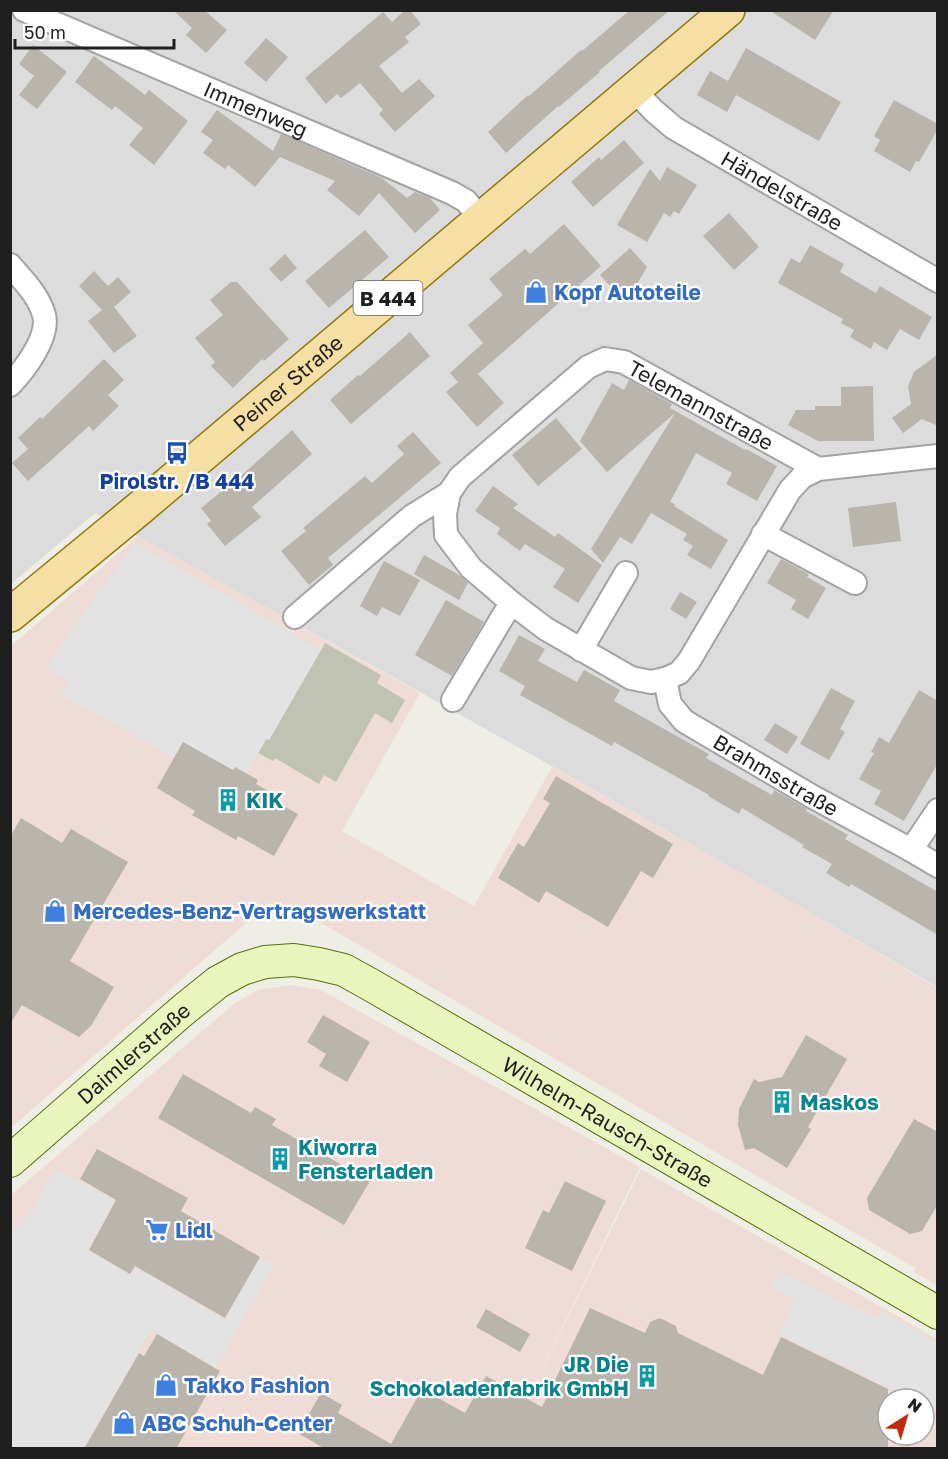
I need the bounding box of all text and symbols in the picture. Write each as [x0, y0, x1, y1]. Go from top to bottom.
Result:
scale bar [15, 12, 174, 50]
text: 50 m [24, 21, 66, 43]
street label: Immenweg [200, 75, 312, 143]
street label: Händelstraße [716, 145, 847, 236]
shop icon: Kopf Autoteile [523, 279, 549, 305]
place label: Kopf Autoteile [554, 279, 701, 305]
road number: B 444 [354, 281, 422, 315]
street label: Peiner Straße [228, 329, 348, 437]
street label: Telemannstraße [624, 354, 778, 456]
bus stop icon: Pirolstr. /B 444 [164, 440, 190, 466]
place label: Pirolstr. /B 444 [100, 468, 254, 494]
street label: Brahmsstraße [709, 728, 843, 821]
building icon: KIK [215, 787, 241, 813]
place label: KIK [246, 787, 284, 813]
shop icon: Mercedes-Benz-Vertragswerkstatt [42, 898, 68, 924]
place label: Mercedes-Benz-Vertragswerkstatt [73, 898, 426, 924]
street label: Daimlerstraße [72, 997, 195, 1110]
street label: Wilhelm-Rausch-Straße [498, 1051, 717, 1193]
building icon: Maskos [769, 1089, 795, 1115]
place label: Maskos [800, 1089, 879, 1115]
place label: Kiworra Fensterladen [298, 1134, 433, 1184]
building icon: Kiworra Fensterladen [267, 1146, 293, 1172]
supermarket icon: Lidl [144, 1217, 170, 1243]
place label: Lidl [175, 1217, 213, 1243]
place label: JR Die Schokoladenfabrik GmbH [370, 1351, 629, 1401]
building icon: JR Die Schokoladenfabrik GmbH [634, 1363, 660, 1389]
shop icon: Takko Fashion [153, 1372, 179, 1398]
place label: Takko Fashion [184, 1372, 330, 1398]
north arrow [876, 1387, 936, 1447]
text: N [904, 1393, 926, 1417]
shop icon: ABC Schuh-Center [111, 1410, 137, 1436]
place label: ABC Schuh-Center [142, 1410, 333, 1436]

